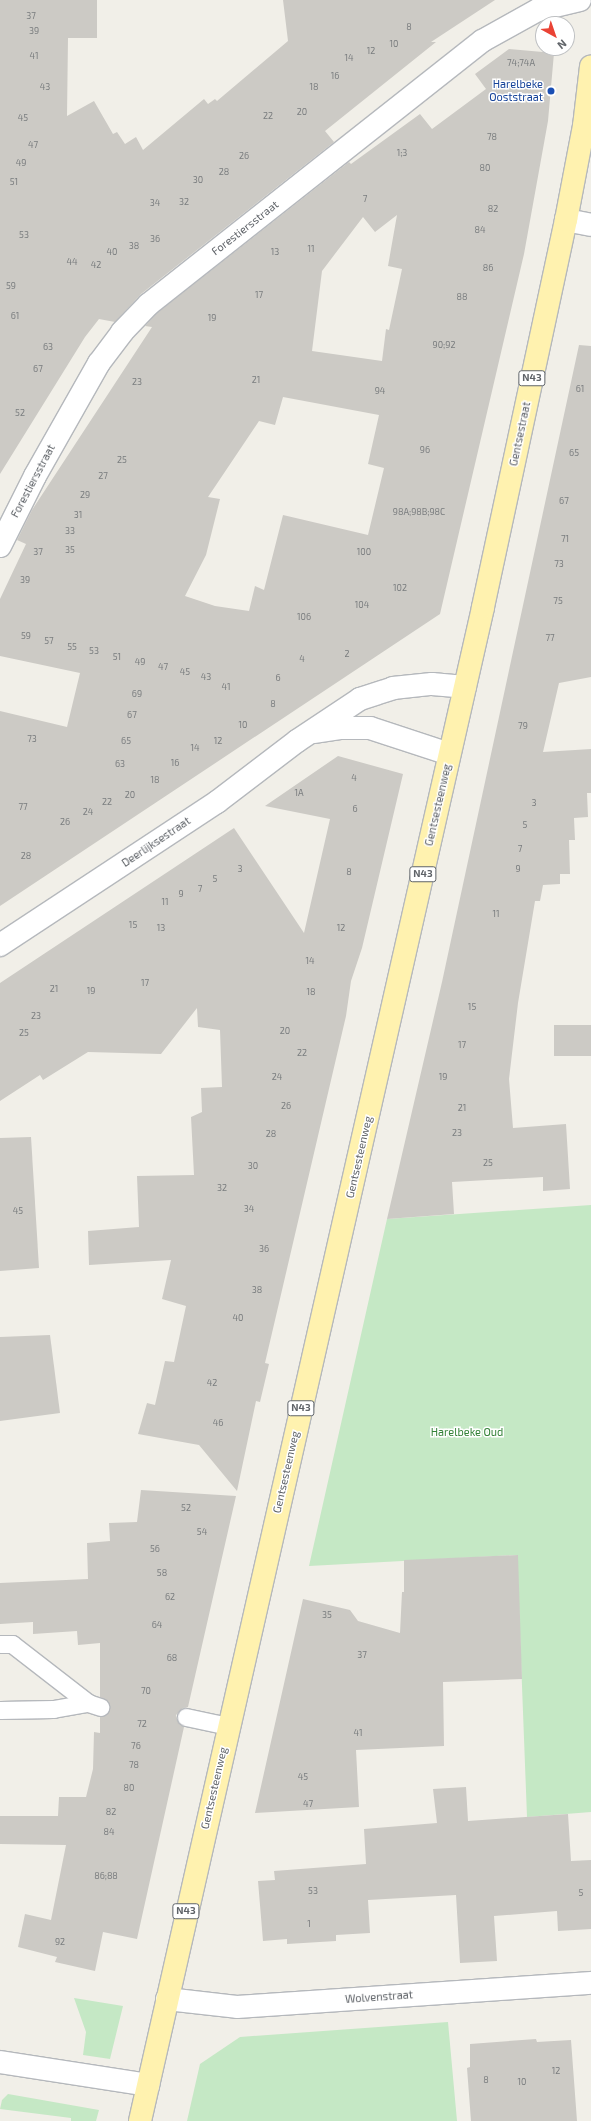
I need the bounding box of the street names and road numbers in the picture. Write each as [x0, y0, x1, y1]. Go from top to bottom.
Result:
street label: Forestiersstraat [209, 198, 281, 258]
road number: N43 [518, 370, 546, 386]
street label: Gentsestraat [507, 401, 533, 467]
street label: Forestiersstraat [8, 442, 58, 520]
street label: Gentsesteenweg [422, 763, 454, 847]
street label: Deerlijksestraat [119, 814, 193, 870]
road number: N43 [409, 866, 437, 882]
street label: Gentsesteenweg [343, 1115, 375, 1199]
road number: N43 [287, 1400, 315, 1416]
street label: Gentsesteenweg [270, 1430, 302, 1514]
street label: Gentsesteenweg [198, 1746, 230, 1830]
road number: N43 [172, 1903, 200, 1919]
street label: Wolvenstraat [345, 1988, 413, 2006]

